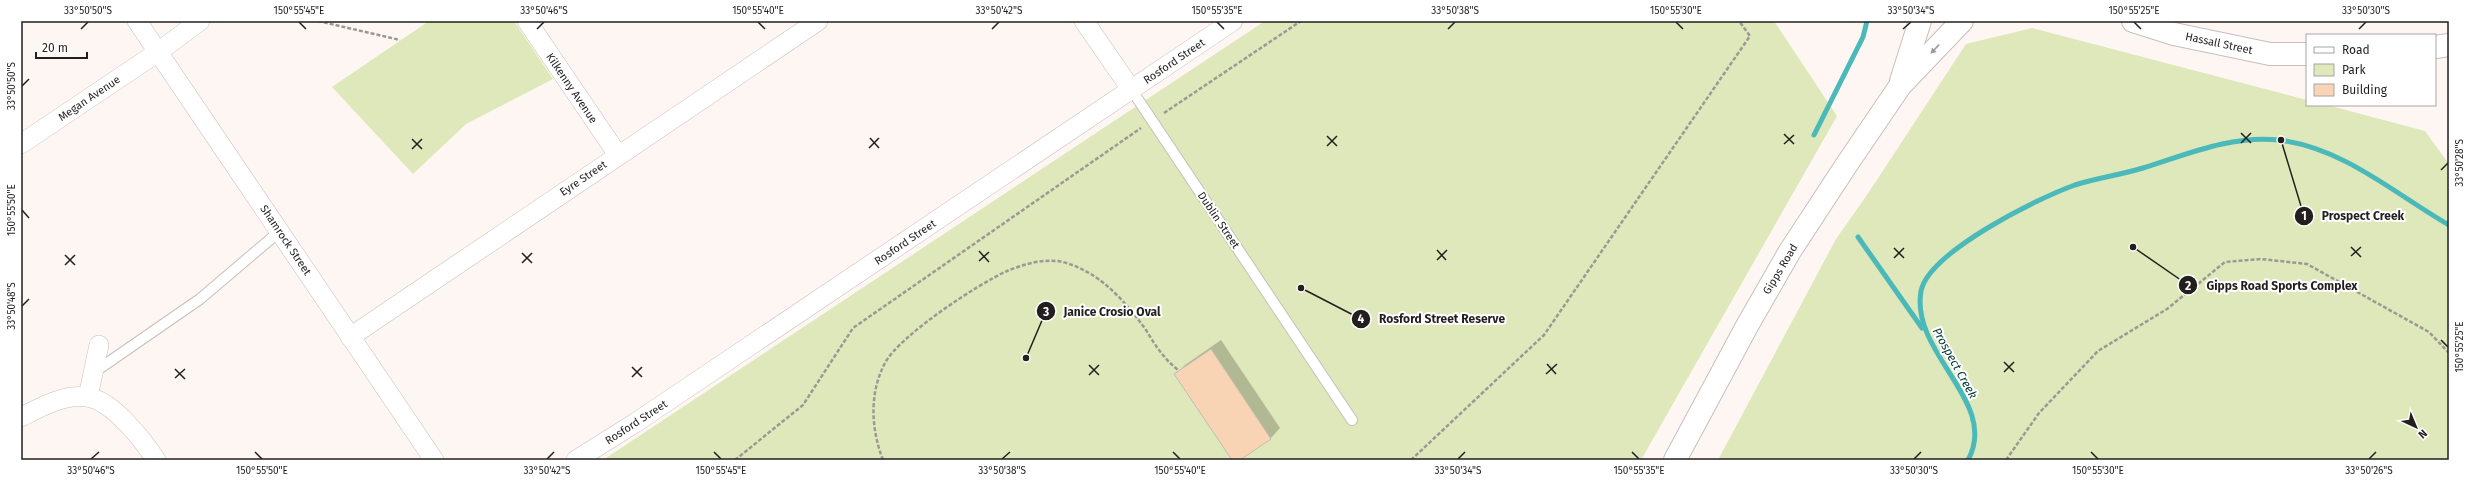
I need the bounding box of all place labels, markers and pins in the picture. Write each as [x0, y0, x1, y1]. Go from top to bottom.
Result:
callout: Prospect Creek [2294, 204, 2412, 228]
callout: Gipps Road Sports Complex [2178, 273, 2365, 297]
callout: Janice Crosio Oval [1036, 299, 1169, 323]
callout: Rosford Street Reserve [1351, 307, 1513, 331]

